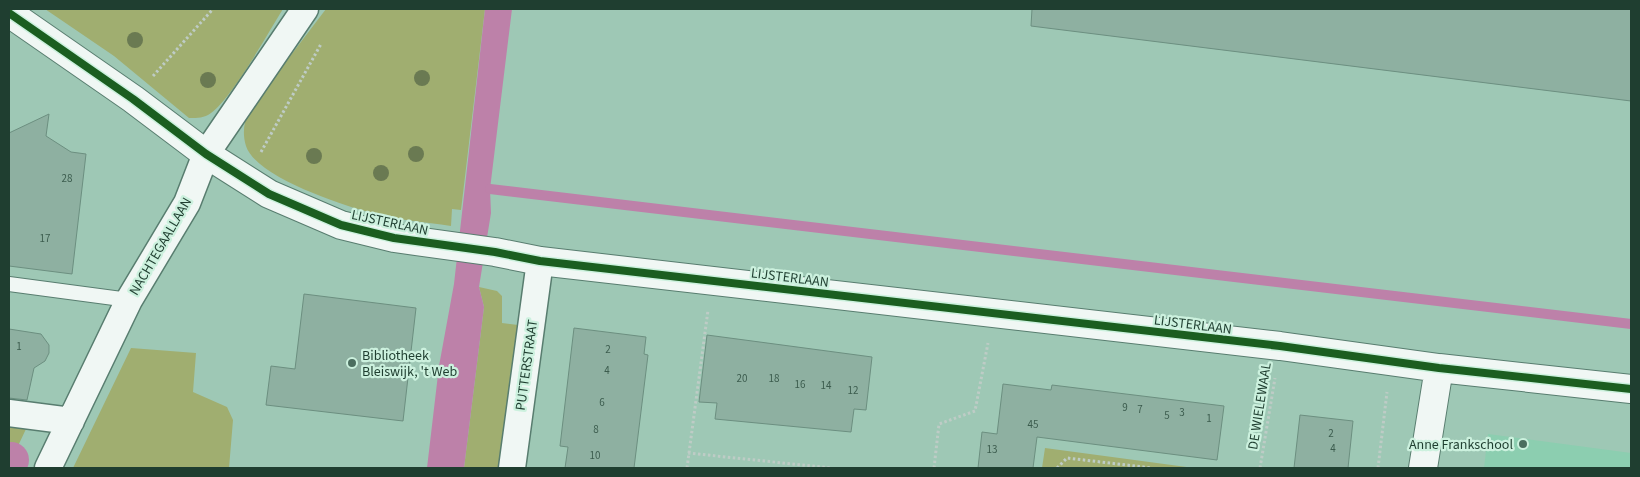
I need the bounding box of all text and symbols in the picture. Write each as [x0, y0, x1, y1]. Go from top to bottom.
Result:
house number: 28 [62, 171, 73, 186]
street label: NACHTEGAALLAAN [125, 194, 197, 299]
street label: LIJSTERLAAN [349, 205, 430, 241]
house number: 17 [40, 231, 50, 246]
street label: LIJSTERLAAN [750, 263, 830, 293]
street label: LIJSTERLAAN [1153, 310, 1233, 340]
street label: PUTTERSTRAAT [511, 318, 543, 412]
house number: 1 [16, 339, 22, 354]
house number: 2 [605, 342, 611, 357]
place label: Bibliotheek Bleiswijk, 't Web [362, 346, 457, 382]
marker: Bibliotheek Bleiswijk, 't Web [346, 357, 358, 369]
street label: DE WIELEWAAL [1243, 361, 1277, 451]
house number: 4 [604, 363, 610, 378]
house number: 20 [737, 371, 747, 386]
house number: 18 [769, 371, 780, 386]
house number: 16 [795, 377, 806, 392]
house number: 14 [821, 378, 832, 393]
house number: 12 [848, 383, 858, 398]
house number: 6 [599, 395, 605, 410]
house number: 9 [1122, 400, 1128, 415]
house number: 7 [1137, 402, 1143, 417]
house number: 3 [1179, 405, 1185, 420]
house number: 5 [1164, 408, 1170, 423]
house number: 1 [1206, 411, 1212, 426]
house number: 45 [1028, 417, 1038, 432]
house number: 8 [593, 422, 599, 437]
house number: 2 [1328, 426, 1334, 441]
place label: Anne Frankschool [1409, 435, 1513, 455]
marker: Anne Frankschool [1517, 438, 1529, 450]
house number: 4 [1330, 441, 1336, 456]
house number: 13 [987, 442, 997, 457]
house number: 10 [590, 448, 600, 463]

